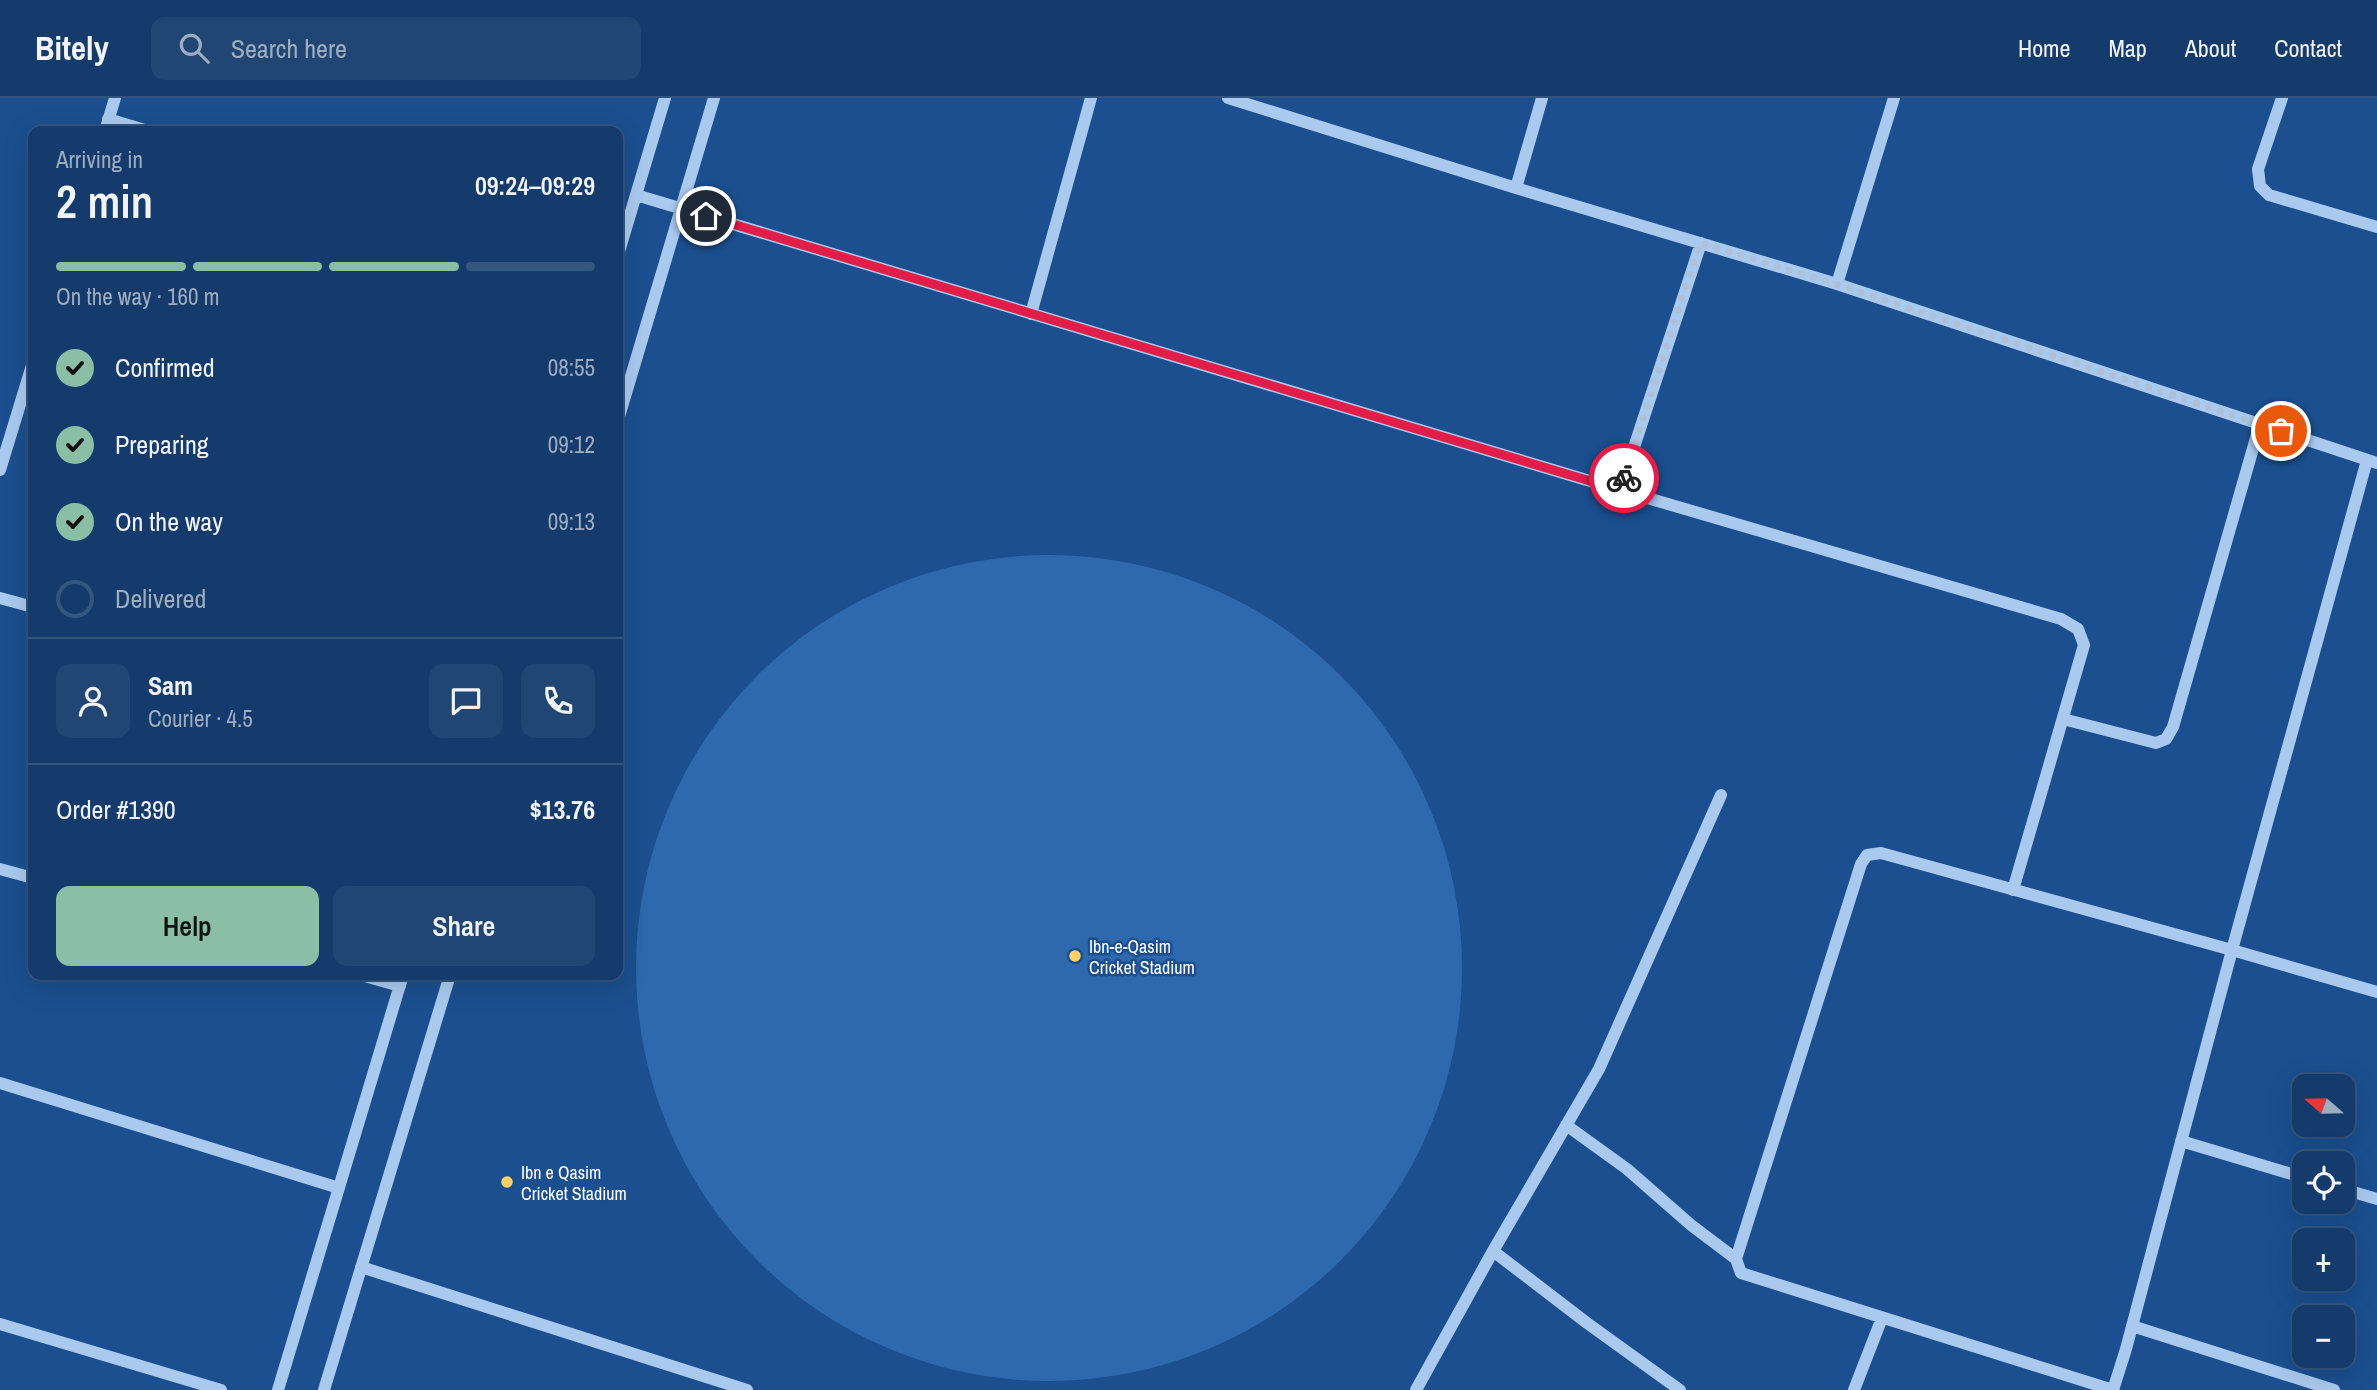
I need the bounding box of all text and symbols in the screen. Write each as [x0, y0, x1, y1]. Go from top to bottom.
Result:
search box [151, 17, 641, 80]
text: Bitely [35, 26, 109, 70]
icon: search [175, 29, 213, 67]
text: Search here [231, 31, 347, 66]
text: Home [2018, 32, 2070, 64]
text: Map [2108, 32, 2147, 64]
text: About [2185, 32, 2236, 64]
text: Contact [2274, 32, 2342, 64]
text: Arriving in [56, 144, 143, 175]
text: 09:24–09:29 [475, 168, 595, 203]
text: 2 min [56, 170, 153, 232]
pin [676, 186, 736, 246]
icon: home [687, 197, 725, 235]
text: On the way · 160 m [56, 281, 220, 312]
icon: check [56, 349, 94, 387]
text: Confirmed [115, 350, 215, 385]
text: 08:55 [548, 352, 595, 383]
pin [2251, 401, 2311, 461]
icon: bag [2262, 412, 2300, 450]
icon: check [56, 426, 94, 464]
text: Preparing [115, 427, 209, 462]
text: 09:12 [548, 429, 595, 460]
courier [1589, 443, 1659, 513]
icon: bike [1605, 459, 1643, 497]
icon: check [56, 503, 94, 541]
text: On the way [115, 504, 223, 539]
text: 09:13 [548, 506, 595, 537]
text: Delivered [115, 581, 206, 616]
button: person [56, 664, 130, 738]
button: chat [429, 664, 503, 738]
button: phone [521, 664, 595, 738]
text: Sam [148, 668, 193, 703]
text: Courier · 4.5 [148, 703, 253, 734]
text: Order #1390 [56, 792, 176, 827]
text: $13.76 [530, 792, 595, 827]
button: Help [56, 886, 319, 966]
button: Share [333, 886, 595, 966]
place label: Ibn-e-Qasim Cricket Stadium [1089, 934, 1195, 980]
marker: Ibn-e-Qasim Cricket Stadium [1067, 948, 1083, 964]
north arrow [2292, 1074, 2356, 1138]
map controls [2292, 1074, 2355, 1368]
button: locate [2292, 1151, 2355, 1214]
place label: Ibn e Qasim Cricket Stadium [521, 1160, 627, 1206]
marker: Ibn e Qasim Cricket Stadium [499, 1174, 515, 1190]
button: + [2292, 1228, 2355, 1291]
button: − [2292, 1305, 2355, 1368]

